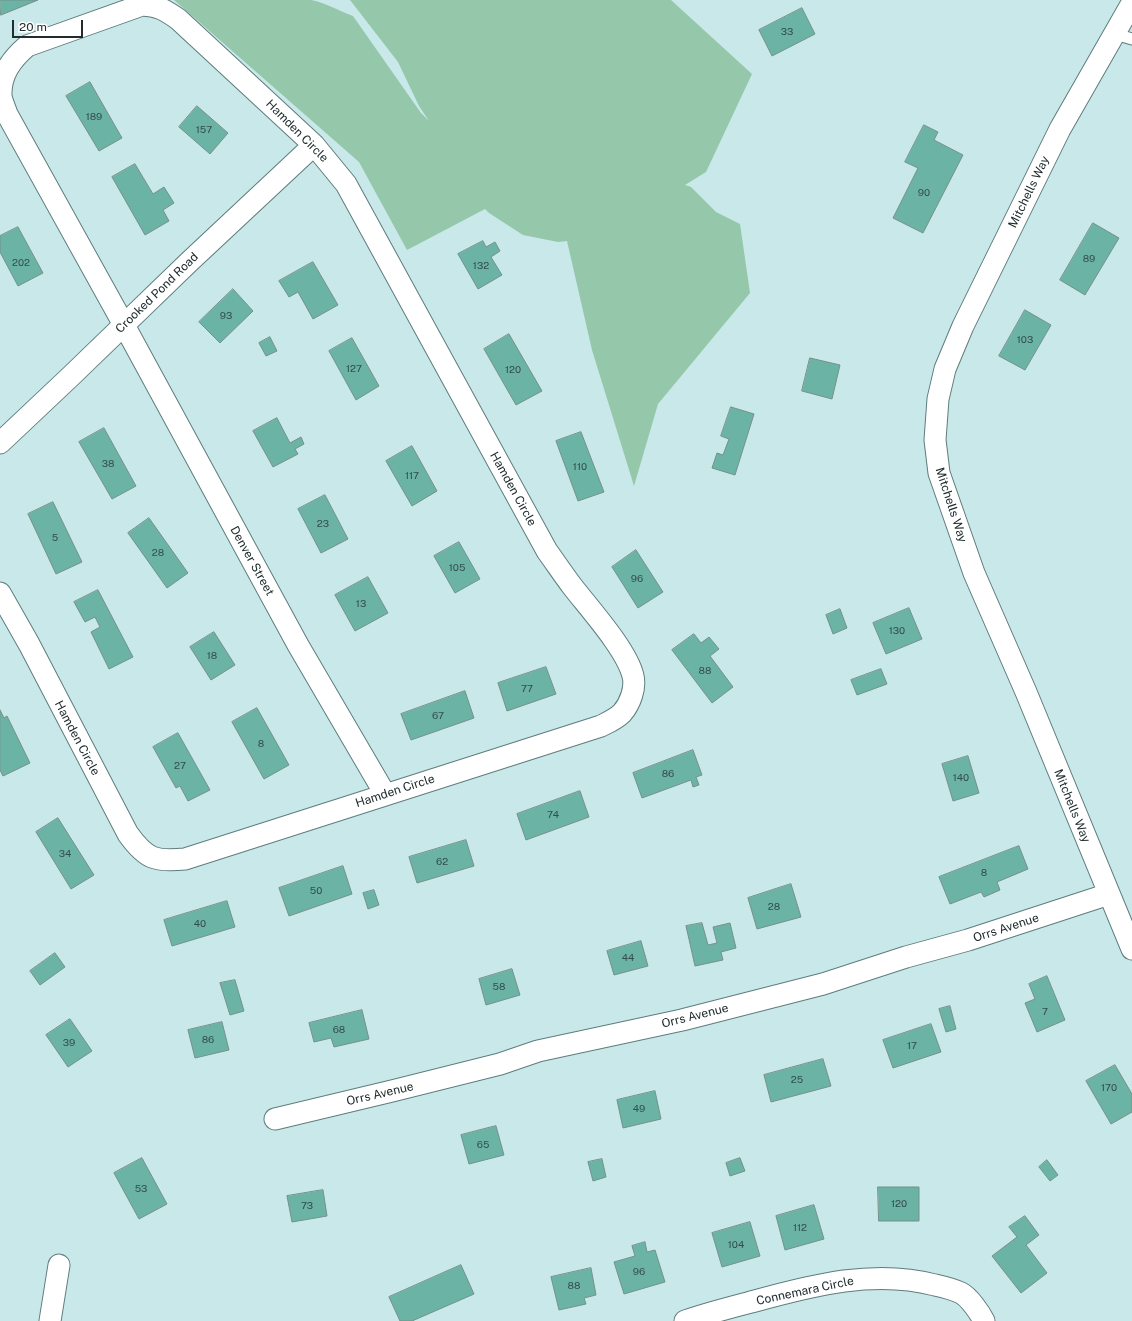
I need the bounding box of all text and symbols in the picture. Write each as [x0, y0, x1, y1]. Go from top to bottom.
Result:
scale bar [14, 12, 85, 38]
text: 20 m [19, 20, 47, 34]
house number: 33 [781, 26, 793, 38]
street label: Hamden Circle [263, 97, 331, 165]
house number: 189 [86, 111, 102, 123]
house number: 157 [196, 124, 212, 136]
street label: Mitchells Way [1005, 154, 1053, 230]
house number: 90 [918, 187, 930, 199]
street label: Crooked Pond Road [113, 250, 201, 336]
house number: 89 [1083, 253, 1095, 265]
house number: 202 [12, 257, 30, 269]
house number: 132 [473, 260, 489, 272]
house number: 93 [220, 310, 232, 322]
house number: 103 [1017, 334, 1033, 346]
house number: 127 [346, 363, 362, 375]
house number: 120 [505, 364, 521, 376]
street label: Hamden Circle [487, 449, 539, 529]
house number: 38 [102, 458, 114, 470]
house number: 110 [573, 461, 587, 473]
street label: Mitchells Way [932, 466, 970, 544]
house number: 117 [405, 470, 419, 482]
house number: 23 [317, 518, 329, 530]
street label: Denver Street [227, 524, 277, 598]
house number: 5 [52, 532, 58, 544]
house number: 28 [152, 547, 164, 559]
house number: 105 [449, 562, 465, 574]
house number: 96 [631, 573, 643, 585]
house number: 13 [356, 598, 366, 610]
house number: 130 [889, 625, 905, 637]
house number: 18 [207, 650, 217, 662]
house number: 88 [699, 665, 711, 677]
house number: 77 [521, 683, 533, 695]
street label: Hamden Circle [51, 698, 103, 778]
house number: 67 [432, 710, 444, 722]
house number: 8 [258, 738, 264, 750]
house number: 27 [174, 760, 186, 772]
street label: Mitchells Way [1051, 767, 1093, 845]
house number: 86 [662, 768, 674, 780]
street label: Hamden Circle [354, 771, 436, 811]
house number: 140 [953, 772, 969, 784]
house number: 74 [547, 809, 559, 821]
house number: 34 [59, 848, 71, 860]
house number: 62 [436, 856, 448, 868]
house number: 8 [981, 867, 987, 879]
house number: 50 [310, 885, 322, 897]
house number: 28 [768, 901, 780, 913]
street label: Orrs Avenue [971, 911, 1041, 945]
house number: 40 [194, 918, 206, 930]
house number: 44 [622, 952, 634, 964]
house number: 58 [493, 981, 505, 993]
street label: Orrs Avenue [660, 1001, 730, 1031]
house number: 7 [1042, 1006, 1048, 1018]
house number: 68 [333, 1024, 345, 1036]
house number: 86 [202, 1034, 214, 1046]
house number: 39 [63, 1037, 75, 1049]
house number: 17 [907, 1040, 917, 1052]
house number: 25 [791, 1074, 803, 1086]
street label: Orrs Avenue [345, 1079, 415, 1109]
house number: 170 [1101, 1082, 1117, 1094]
house number: 49 [633, 1103, 645, 1115]
house number: 65 [477, 1139, 489, 1151]
house number: 53 [135, 1183, 147, 1195]
house number: 120 [891, 1198, 907, 1210]
house number: 73 [301, 1200, 313, 1212]
house number: 112 [793, 1222, 807, 1234]
house number: 104 [728, 1239, 744, 1251]
house number: 96 [633, 1266, 645, 1278]
street label: Connemara Circle [755, 1274, 855, 1308]
house number: 88 [568, 1280, 580, 1292]

